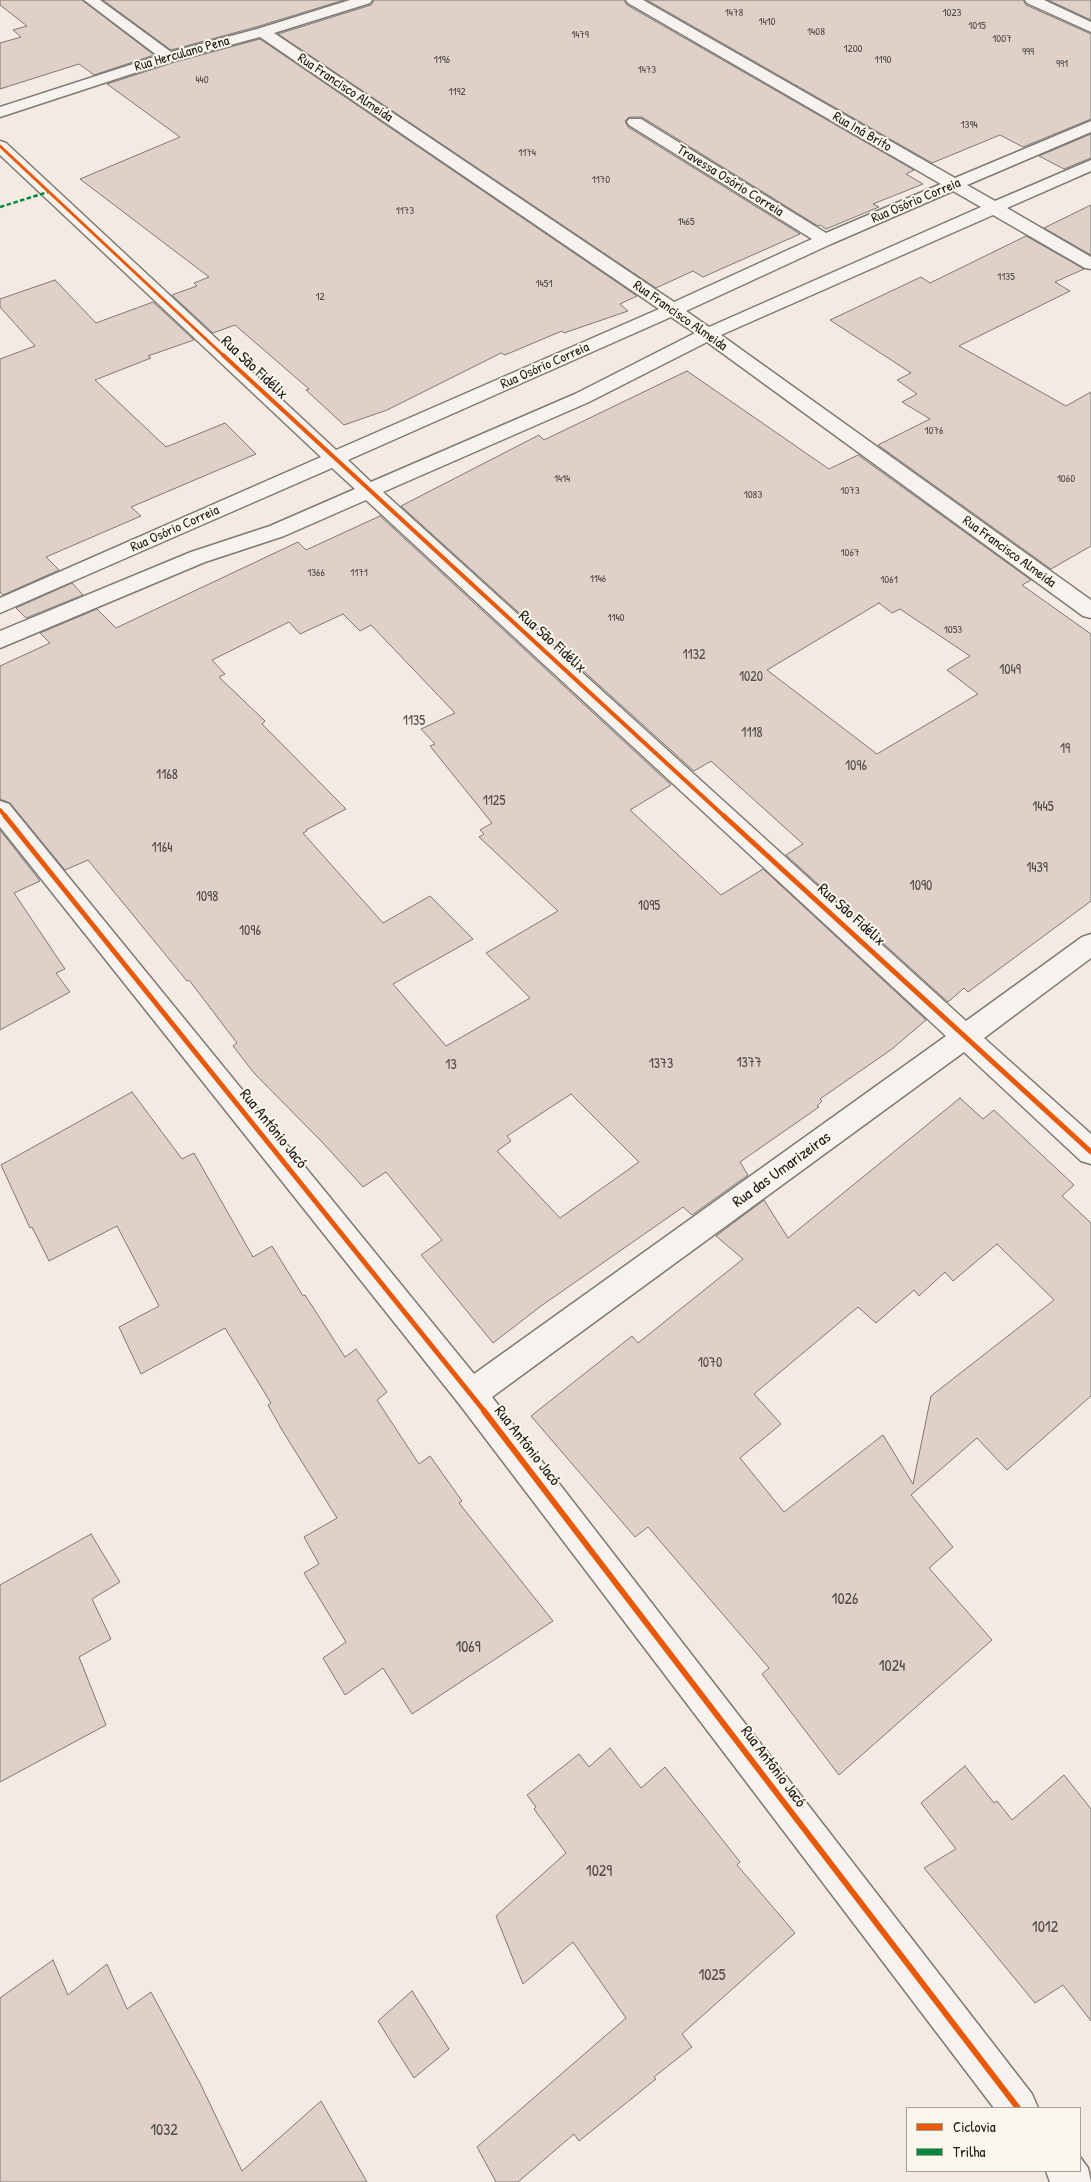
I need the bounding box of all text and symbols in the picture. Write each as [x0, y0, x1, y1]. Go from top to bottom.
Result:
house number: 1478 [725, 6, 743, 20]
house number: 1023 [943, 6, 961, 20]
house number: 1410 [758, 15, 776, 29]
house number: 1015 [968, 19, 986, 33]
house number: 1408 [807, 25, 825, 39]
house number: 1479 [571, 28, 589, 42]
street label: Rua Herculano Pena [133, 32, 231, 76]
house number: 1007 [992, 32, 1012, 46]
house number: 1200 [844, 42, 862, 56]
house number: 999 [1022, 45, 1034, 59]
street label: Rua Francisco Almeida [294, 50, 396, 126]
house number: 1196 [434, 53, 450, 67]
house number: 1190 [875, 53, 891, 67]
house number: 991 [1056, 57, 1068, 71]
house number: 1473 [638, 63, 656, 77]
house number: 440 [195, 73, 209, 87]
house number: 1192 [448, 85, 466, 99]
street label: Rua Iná Brito [830, 108, 894, 156]
house number: 1394 [960, 118, 978, 132]
street label: Travessa Osório Correia [674, 141, 786, 221]
house number: 1174 [518, 146, 536, 160]
house number: 1170 [592, 173, 610, 187]
street label: Rua Osório Correia [869, 175, 963, 227]
house number: 1173 [396, 204, 414, 218]
house number: 1465 [677, 215, 695, 229]
house number: 1135 [997, 270, 1015, 284]
house number: 1451 [536, 277, 552, 291]
street label: Rua Francisco Almeida [630, 277, 730, 355]
house number: 12 [315, 290, 325, 304]
street label: Rua São Fidélix [217, 332, 291, 404]
street label: Rua Osório Correia [498, 339, 592, 393]
house number: 1076 [925, 424, 943, 438]
house number: 1414 [554, 472, 570, 486]
house number: 1060 [1057, 472, 1075, 486]
house number: 1073 [840, 484, 860, 498]
house number: 1083 [744, 488, 762, 502]
street label: Rua Osório Correia [128, 502, 222, 556]
street label: Rua Francisco Almeida [959, 513, 1059, 591]
house number: 1067 [841, 546, 859, 560]
house number: 1366 [307, 566, 325, 580]
house number: 1171 [350, 566, 368, 580]
house number: 1146 [590, 572, 606, 586]
house number: 1061 [880, 573, 898, 587]
street label: Rua São Fidélix [514, 607, 590, 677]
house number: 1140 [607, 611, 625, 625]
house number: 1053 [944, 623, 962, 637]
house number: 1132 [683, 647, 705, 663]
house number: 1049 [999, 662, 1021, 678]
house number: 1020 [739, 669, 763, 685]
house number: 1135 [403, 713, 425, 729]
house number: 1118 [741, 725, 763, 741]
house number: 19 [1060, 741, 1070, 757]
house number: 1096 [845, 758, 867, 774]
house number: 1168 [156, 767, 178, 783]
house number: 1125 [483, 793, 505, 809]
house number: 1445 [1032, 799, 1054, 815]
house number: 1164 [152, 840, 172, 856]
house number: 1439 [1026, 860, 1048, 876]
house number: 1090 [910, 878, 932, 894]
street label: Rua São Fidélix [813, 880, 889, 950]
house number: 1098 [196, 889, 218, 905]
house number: 1095 [638, 898, 660, 914]
house number: 1096 [239, 923, 261, 939]
house number: 1377 [736, 1055, 762, 1071]
house number: 1373 [649, 1056, 673, 1072]
house number: 13 [445, 1057, 457, 1073]
street label: Rua Antônio Jacó [235, 1086, 311, 1172]
street label: Rua das Umarizeiras [729, 1128, 835, 1212]
house number: 1070 [698, 1355, 722, 1371]
street label: Rua Antônio Jacó [490, 1402, 564, 1490]
house number: 1026 [832, 1590, 858, 1610]
house number: 1069 [455, 1638, 481, 1658]
house number: 1024 [879, 1657, 905, 1677]
street label: Rua Antônio Jacó [736, 1723, 810, 1811]
house number: 1029 [586, 1862, 612, 1882]
house number: 1012 [1032, 1918, 1058, 1938]
house number: 1025 [698, 1966, 726, 1986]
legend [906, 2107, 1081, 2172]
text: Ciclovia [953, 2116, 996, 2137]
house number: 1032 [150, 2121, 178, 2141]
text: Trilha [953, 2141, 985, 2162]

